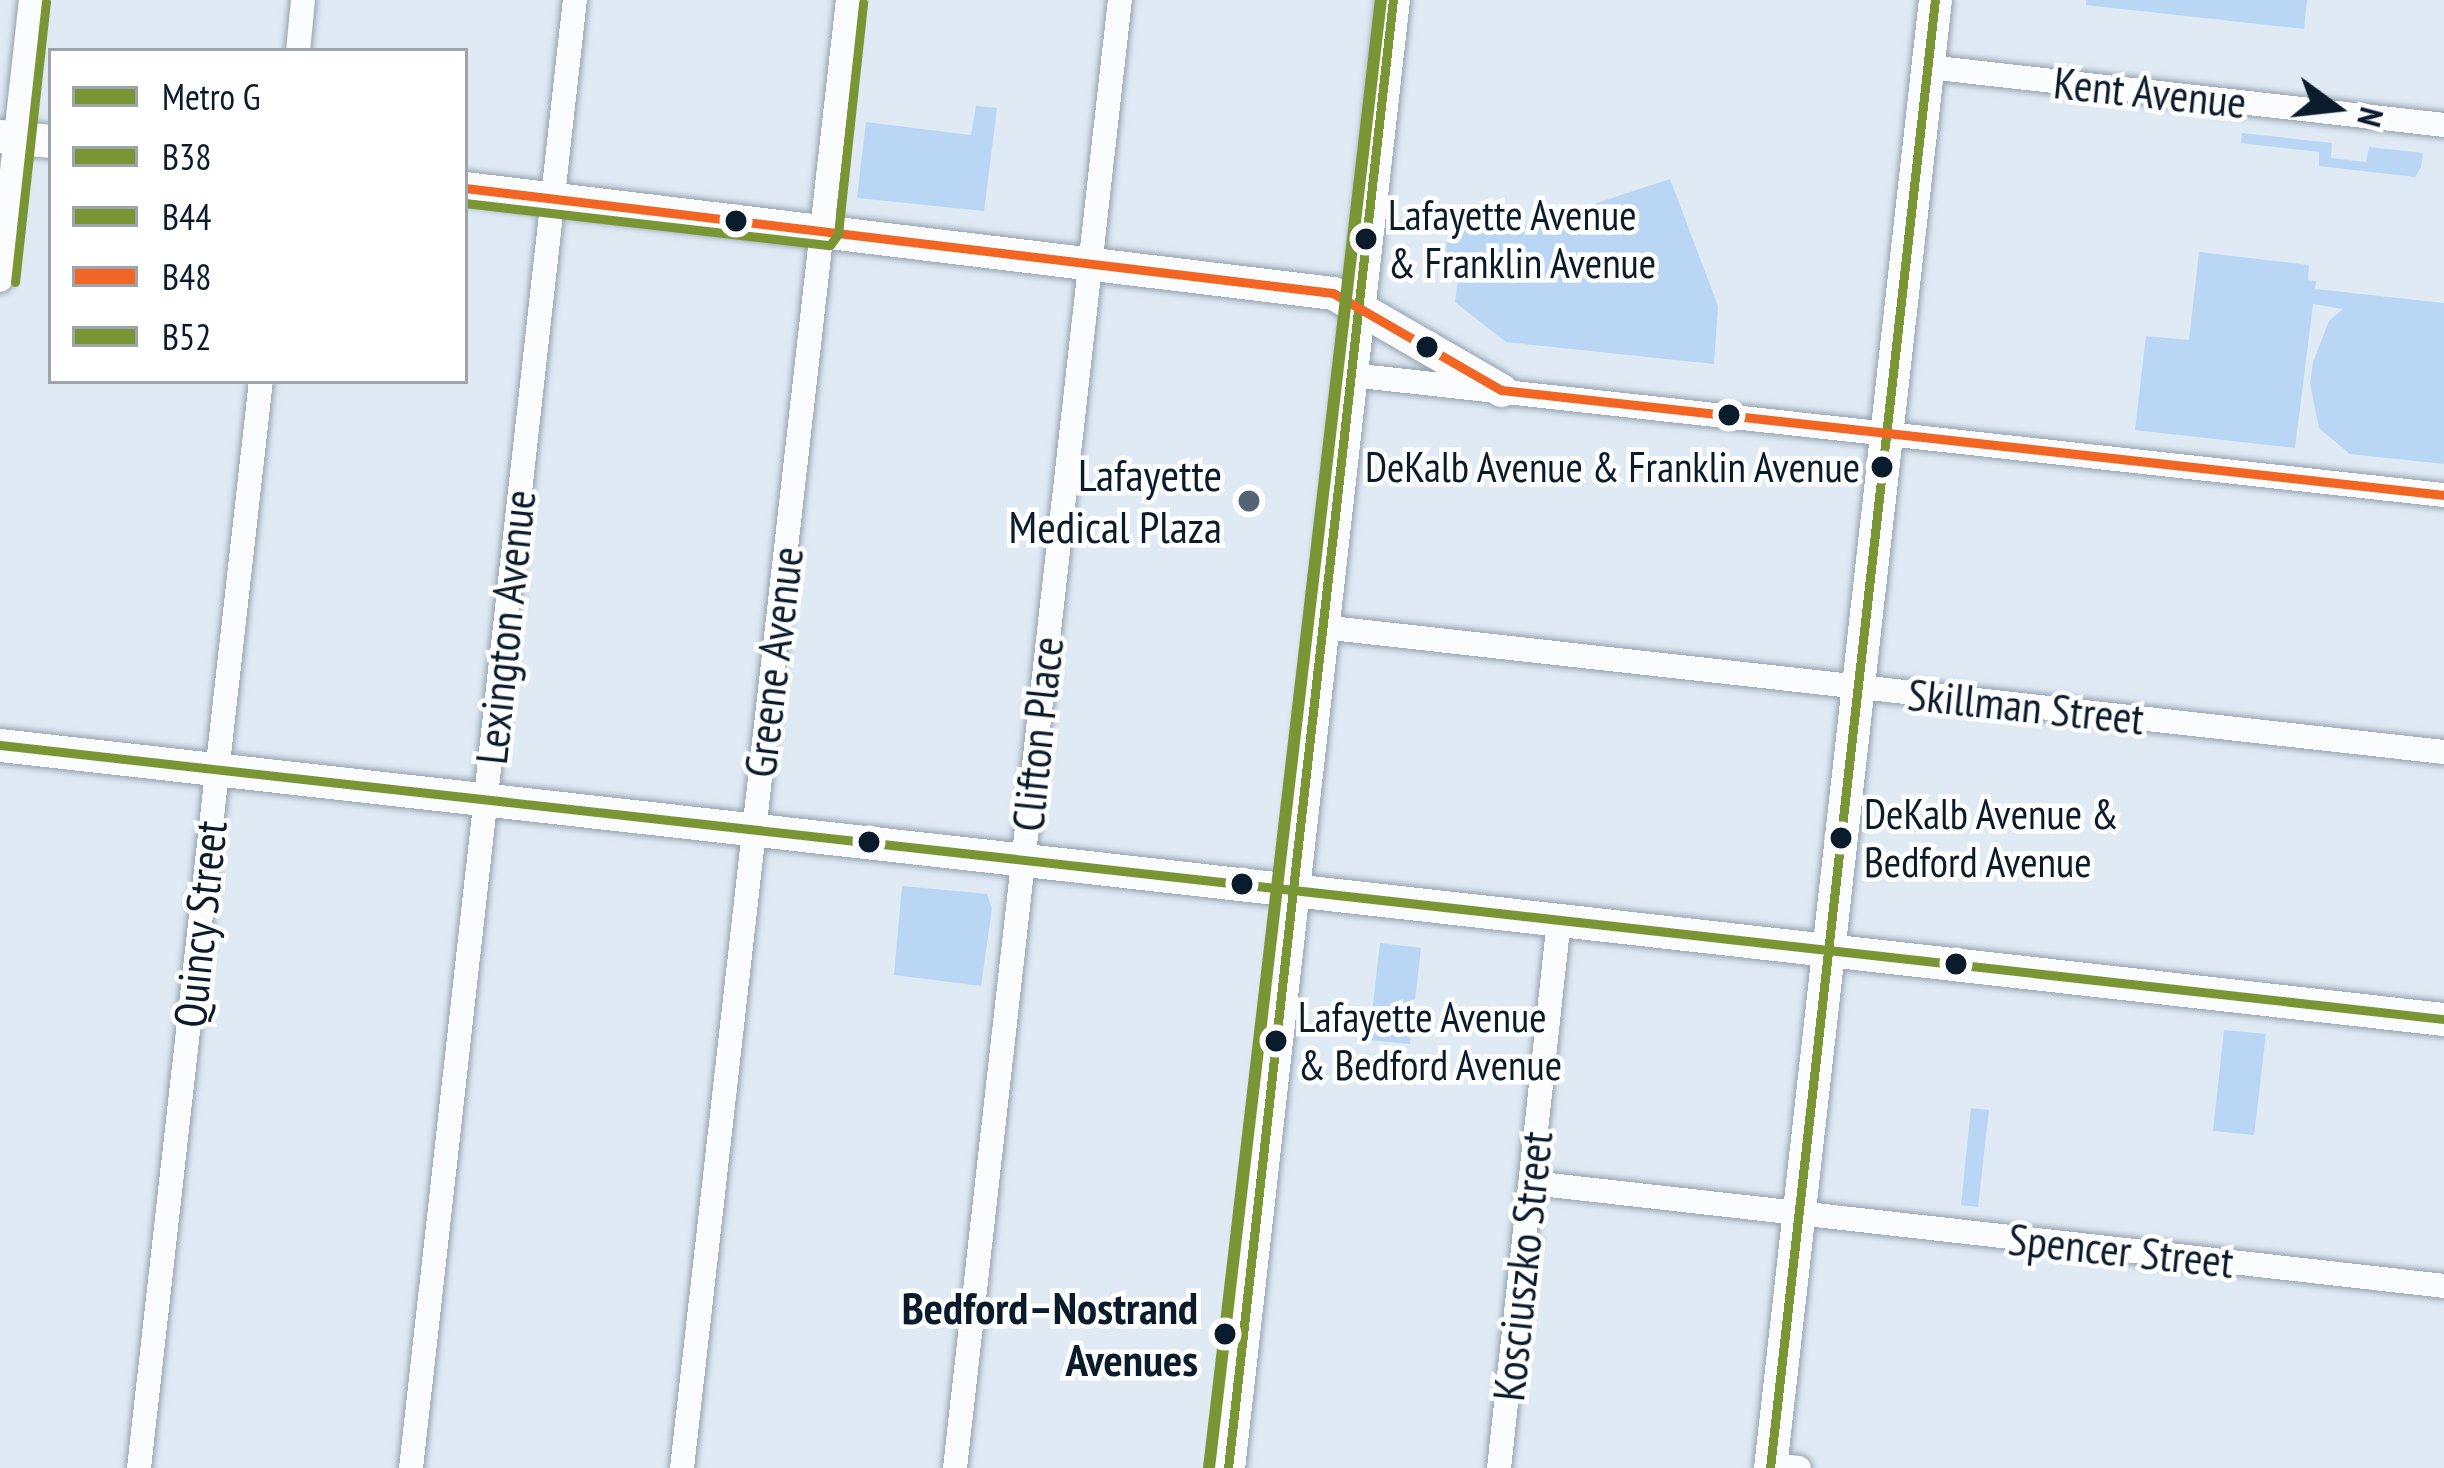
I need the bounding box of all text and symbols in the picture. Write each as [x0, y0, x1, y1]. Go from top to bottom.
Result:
legend [48, 48, 468, 384]
north arrow [2276, 48, 2396, 168]
street label: Kent Avenue [2050, 55, 2250, 129]
text: Metro G [162, 73, 260, 120]
text: N [2348, 103, 2394, 132]
text: B38 [162, 133, 211, 180]
place label: Lafayette Avenue & Franklin Avenue [1388, 190, 1657, 288]
text: B44 [162, 193, 211, 240]
unlabelled marker [725, 210, 747, 232]
marker: Lafayette Avenue & Franklin Avenue [1355, 228, 1377, 250]
text: B48 [162, 253, 211, 300]
text: B52 [162, 313, 211, 360]
unlabelled marker [1416, 336, 1438, 358]
unlabelled marker [1718, 404, 1740, 426]
place label: DeKalb Avenue & Franklin Avenue [1363, 442, 1860, 492]
place label: Lafayette Medical Plaza [1008, 448, 1222, 554]
marker: DeKalb Avenue & Franklin Avenue [1871, 456, 1893, 478]
marker: Lafayette Medical Plaza [1233, 485, 1265, 517]
street label: Lexington Avenue [464, 487, 546, 767]
street label: Greene Avenue [732, 543, 814, 781]
street label: Clifton Place [1000, 634, 1074, 834]
street label: Skillman Street [1905, 667, 2147, 745]
place label: DeKalb Avenue & Bedford Avenue [1864, 789, 2120, 888]
street label: Quincy Street [162, 817, 238, 1031]
marker: DeKalb Avenue & Bedford Avenue [1830, 827, 1852, 849]
unlabelled marker [858, 831, 880, 853]
unlabelled marker [1231, 873, 1253, 895]
unlabelled marker [1945, 953, 1967, 975]
place label: Lafayette Avenue & Bedford Avenue [1298, 992, 1563, 1090]
marker: Lafayette Avenue & Bedford Avenue [1265, 1030, 1287, 1052]
street label: Kosciuszko Street [1481, 1128, 1563, 1404]
street label: Spencer Street [2006, 1211, 2236, 1289]
place label: Bedford–Nostrand Avenues [902, 1281, 1198, 1387]
marker: Bedford–Nostrand Avenues [1209, 1318, 1241, 1350]

